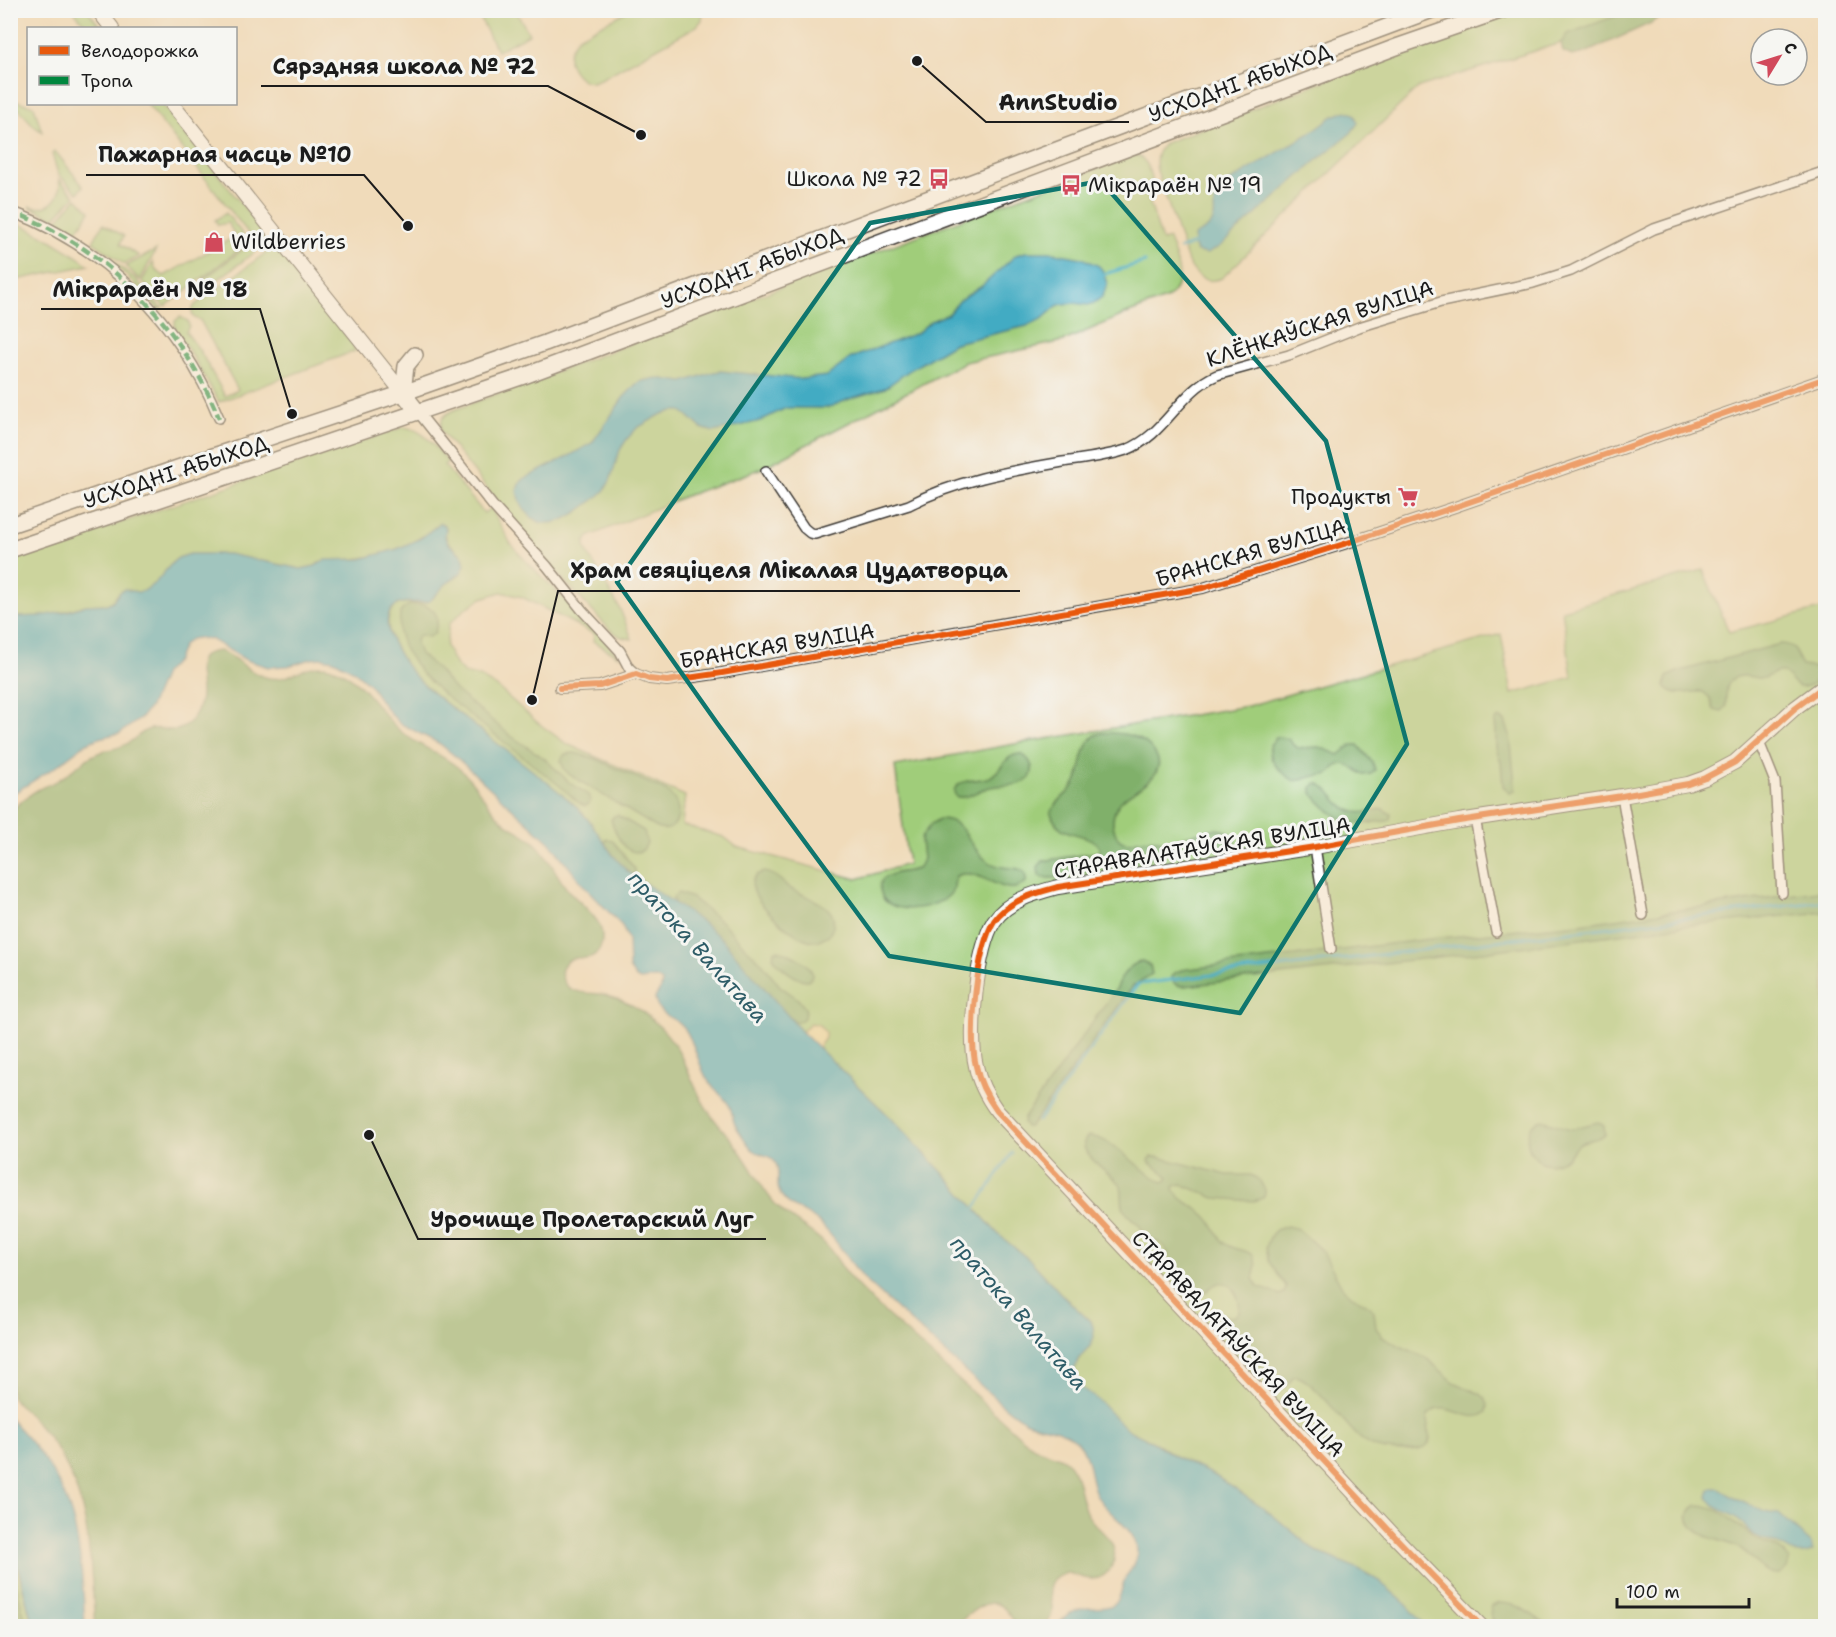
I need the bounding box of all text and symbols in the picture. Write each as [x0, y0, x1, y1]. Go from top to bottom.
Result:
legend [27, 27, 237, 105]
north arrow [1749, 27, 1809, 87]
street label: УСХОДНІ АБЫХОД [1145, 37, 1336, 129]
text: С [1779, 38, 1802, 59]
text: Велодорожка [81, 39, 199, 63]
callout: Сярэдняя школа № 72 [261, 46, 548, 86]
text: Сярэдняя школа № 72 [273, 52, 535, 81]
text: Тропа [81, 69, 133, 93]
callout: AnnStudio [986, 82, 1129, 122]
text: AnnStudio [998, 88, 1118, 117]
callout: Пажарная часць №10 [86, 135, 364, 175]
text: Пажарная часць №10 [98, 140, 352, 169]
place label: Школа № 72 [787, 165, 922, 193]
bus stop icon: Школа № 72 [927, 167, 951, 191]
place label: Мікрараён № 19 [1088, 171, 1262, 199]
bus stop icon: Мікрараён № 19 [1059, 173, 1083, 197]
street label: УСХОДНІ АБЫХОД [657, 220, 847, 316]
place label: Wildberries [231, 228, 346, 256]
shop icon: Wildberries [202, 230, 226, 254]
callout: Мікрараён № 18 [41, 269, 260, 309]
street label: КЛЁНКАЎСКАЯ ВУЛІЦА [1203, 274, 1437, 374]
text: Мікрараён № 18 [52, 275, 248, 304]
street label: УСХОДНІ АБЫХОД [80, 429, 272, 515]
place label: Продукты [1291, 483, 1391, 511]
supermarket icon: Продукты [1396, 485, 1420, 509]
street label: БРАНСКАЯ ВУЛІЦА [1153, 512, 1349, 594]
callout: Храм свяціцеля Мікалая Цудатворца [558, 551, 1020, 591]
text: Храм свяціцеля Мікалая Цудатворца [570, 556, 1008, 585]
street label: БРАНСКАЯ ВУЛІЦА [678, 617, 876, 675]
street label: СТАРАВАЛАТАЎСКАЯ ВУЛІЦА [1052, 811, 1352, 885]
water label: пратока Валатава [622, 865, 774, 1029]
callout: Урочище Пролетарский Луг [418, 1199, 766, 1239]
text: Урочище Пролетарский Луг [430, 1205, 755, 1234]
street label: СТАРАВАЛАТАЎСКАЯ ВУЛІЦА [1125, 1225, 1351, 1463]
water label: пратока Валатава [944, 1230, 1094, 1396]
scale bar [1617, 1571, 1749, 1609]
text: 100 m [1626, 1580, 1680, 1604]

